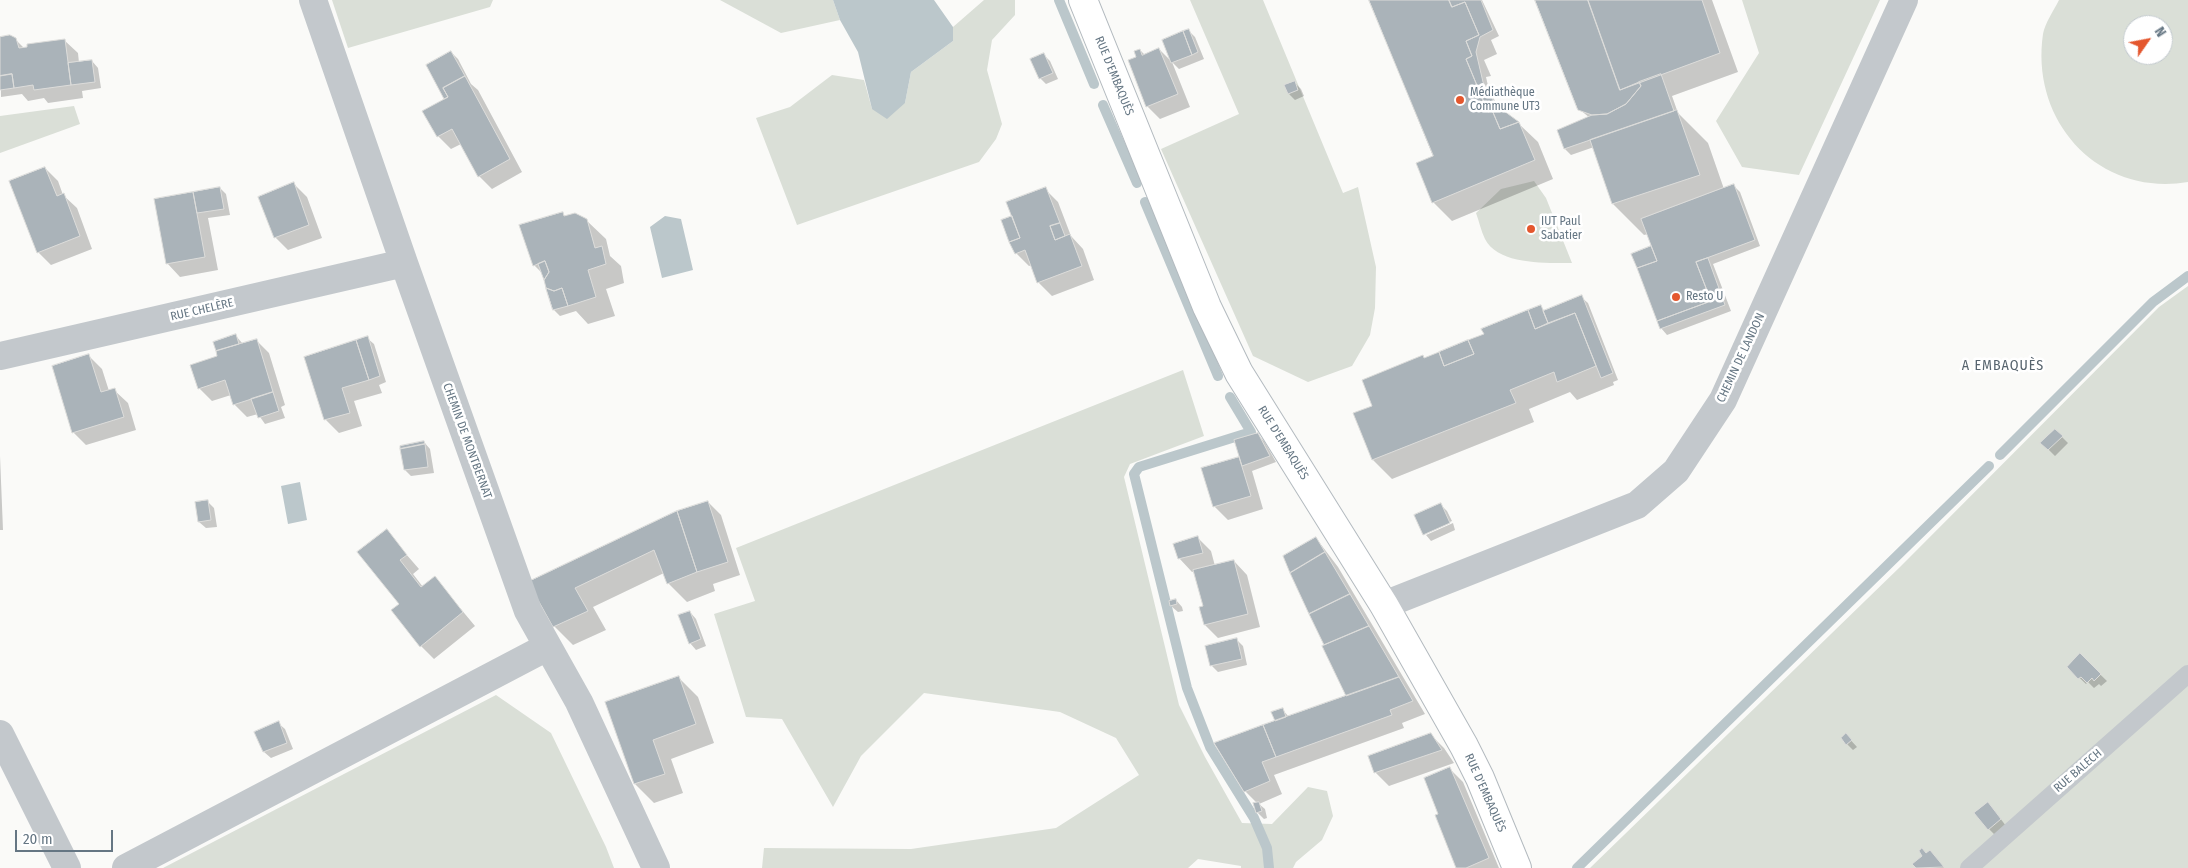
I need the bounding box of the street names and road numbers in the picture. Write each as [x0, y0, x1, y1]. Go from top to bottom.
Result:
street label: RUE D'EMBAQUÈS [1092, 34, 1136, 118]
street label: RUE CHELÈRE [169, 296, 235, 324]
street label: CHEMIN DE LANDON [1714, 311, 1768, 405]
street label: CHEMIN DE MONTBERNAT [439, 381, 495, 501]
street label: RUE D'EMBAQUÈS [1255, 403, 1311, 483]
street label: RUE BALECH [2051, 746, 2105, 796]
street label: RUE D'EMBAQUÈS [1461, 752, 1509, 834]

